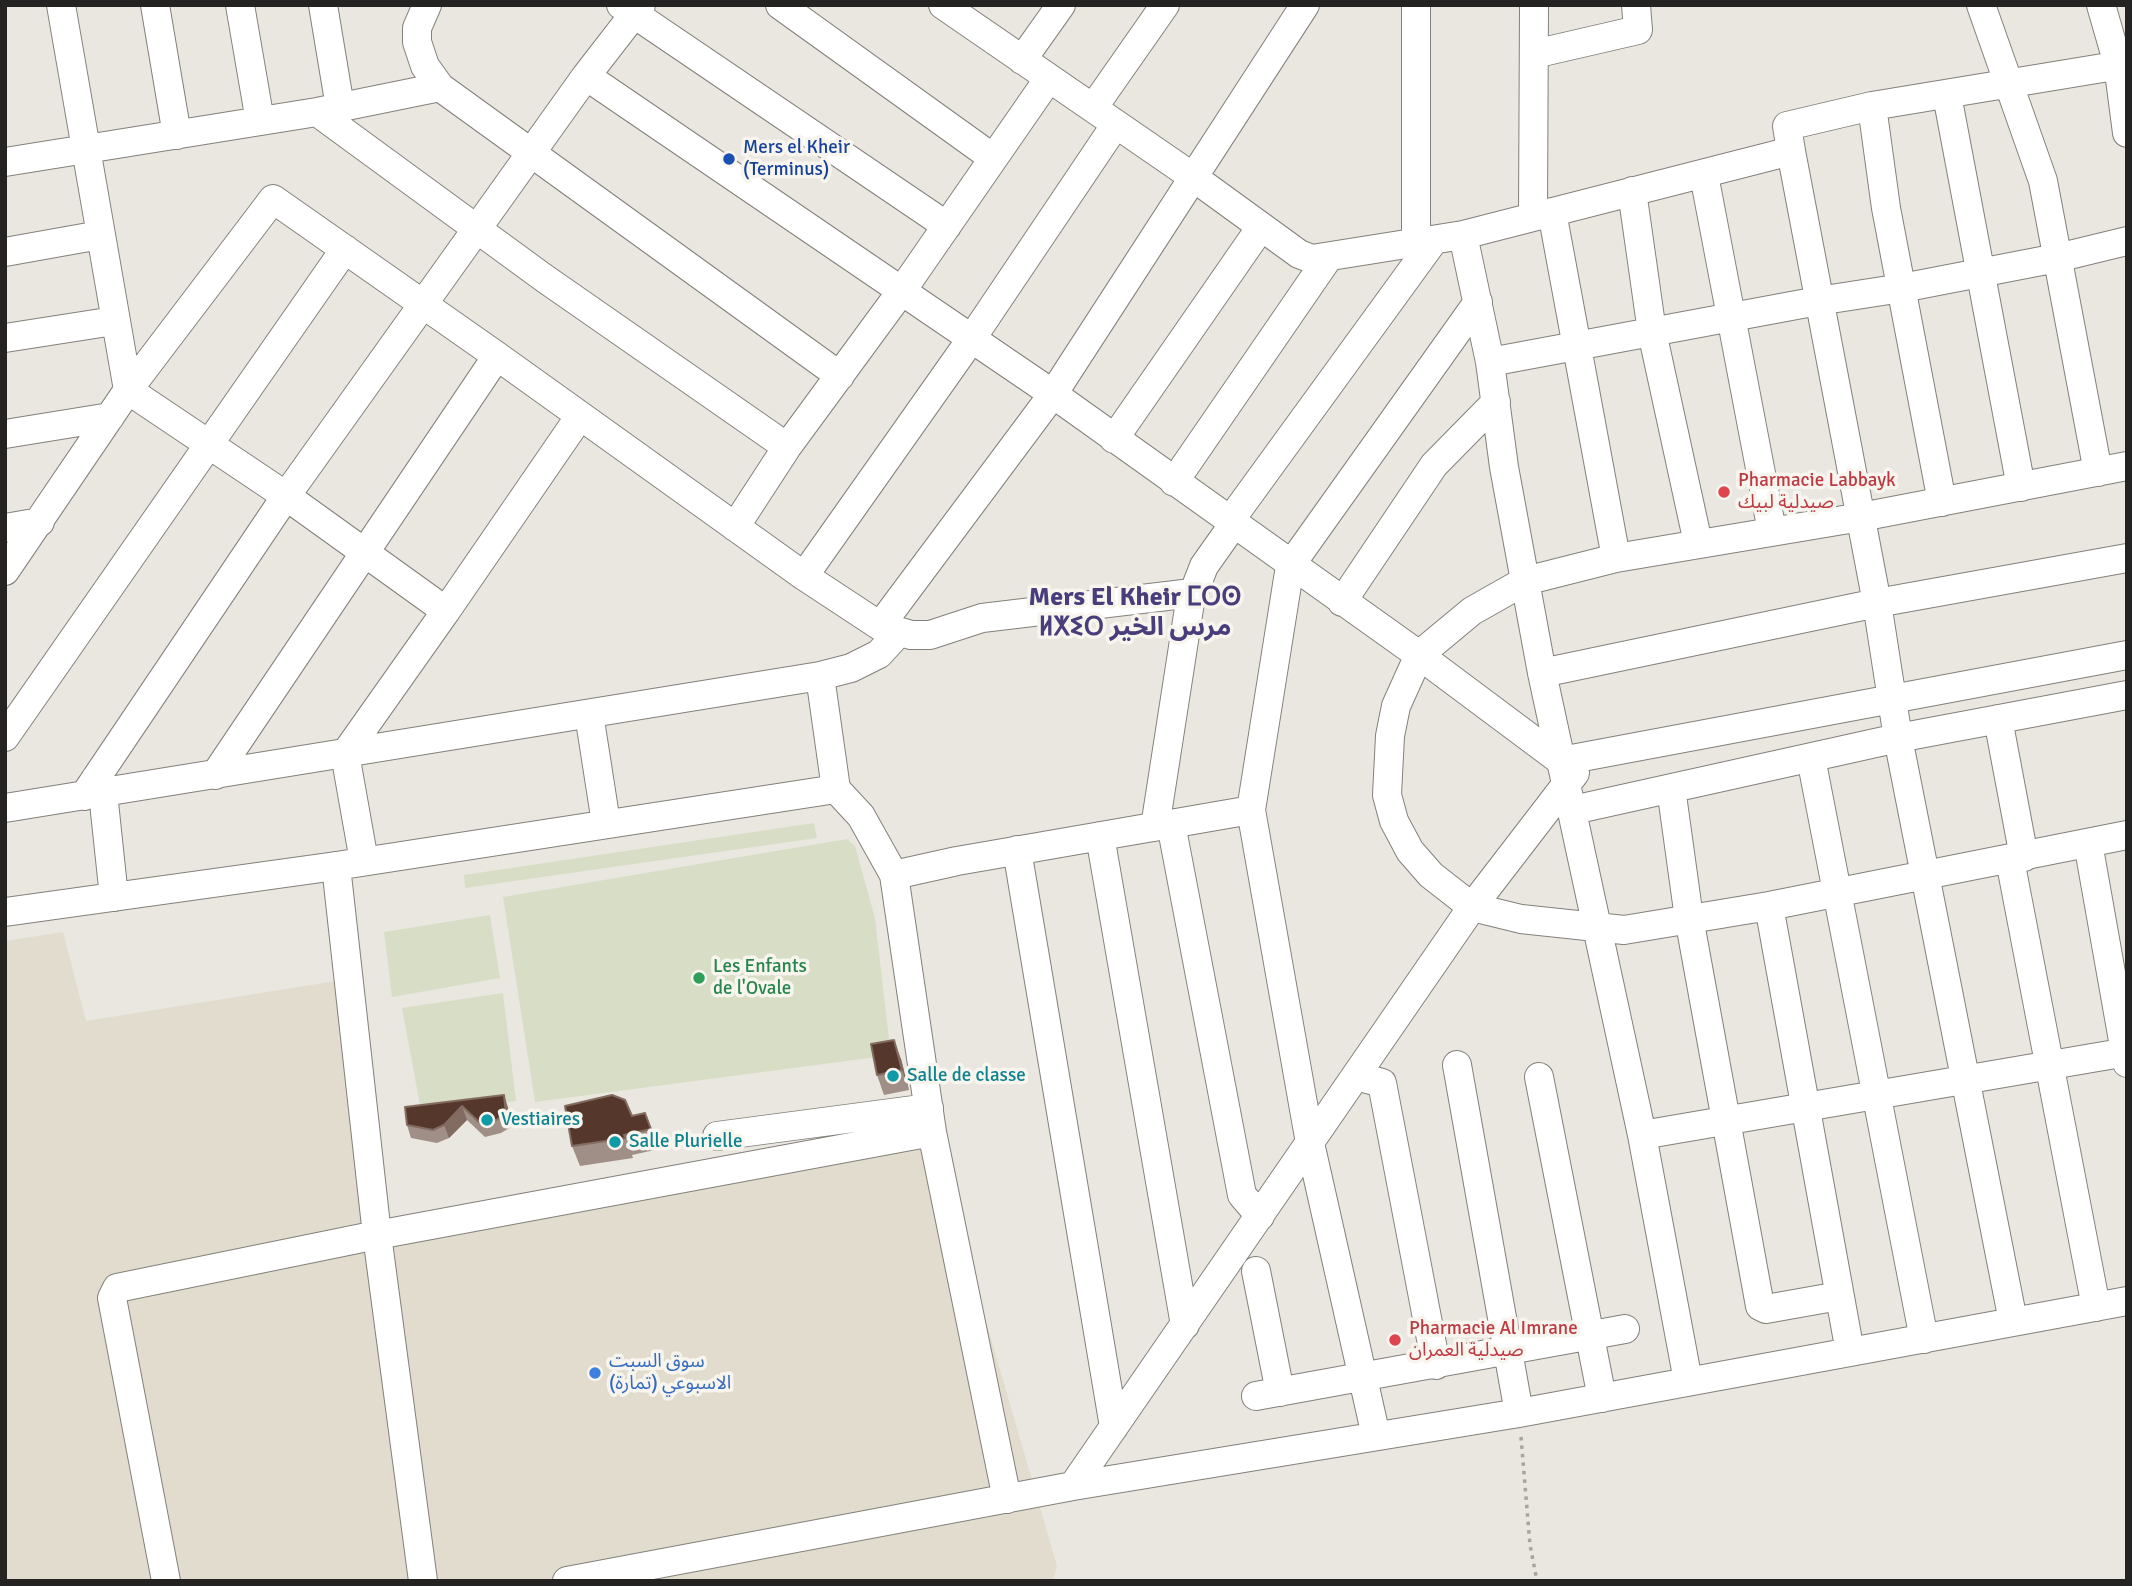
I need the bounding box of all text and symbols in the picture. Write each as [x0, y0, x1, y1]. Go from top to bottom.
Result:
place label: Mers el Kheir (Terminus) [743, 137, 850, 181]
marker: Mers el Kheir (Terminus) [721, 151, 737, 167]
place label: Pharmacie Labbayk صيدلية لبيك [1738, 470, 1896, 514]
marker: Pharmacie Labbayk صيدلية لبيك [1716, 484, 1732, 500]
district label: Mers El Kheir ⵎⵔⵙ ⵍⵅⵉⵔ مرس الخير [1029, 582, 1241, 644]
place label: Les Enfants de l'Ovale [713, 956, 807, 1000]
marker: Les Enfants de l'Ovale [691, 970, 707, 986]
place label: Salle de classe [907, 1065, 1026, 1087]
marker: Salle de classe [885, 1068, 901, 1084]
place label: Vestiaires [501, 1109, 580, 1131]
marker: Vestiaires [479, 1112, 495, 1128]
place label: Salle Plurielle [629, 1131, 742, 1153]
marker: Salle Plurielle [607, 1134, 623, 1150]
place label: Pharmacie Al Imrane صيدلية العمران [1409, 1318, 1578, 1362]
marker: Pharmacie Al Imrane صيدلية العمران [1387, 1332, 1403, 1348]
place label: سوق السبت الاسبوعي (تمارة) [609, 1351, 731, 1395]
marker: سوق السبت الاسبوعي (تمارة) [587, 1365, 603, 1381]

